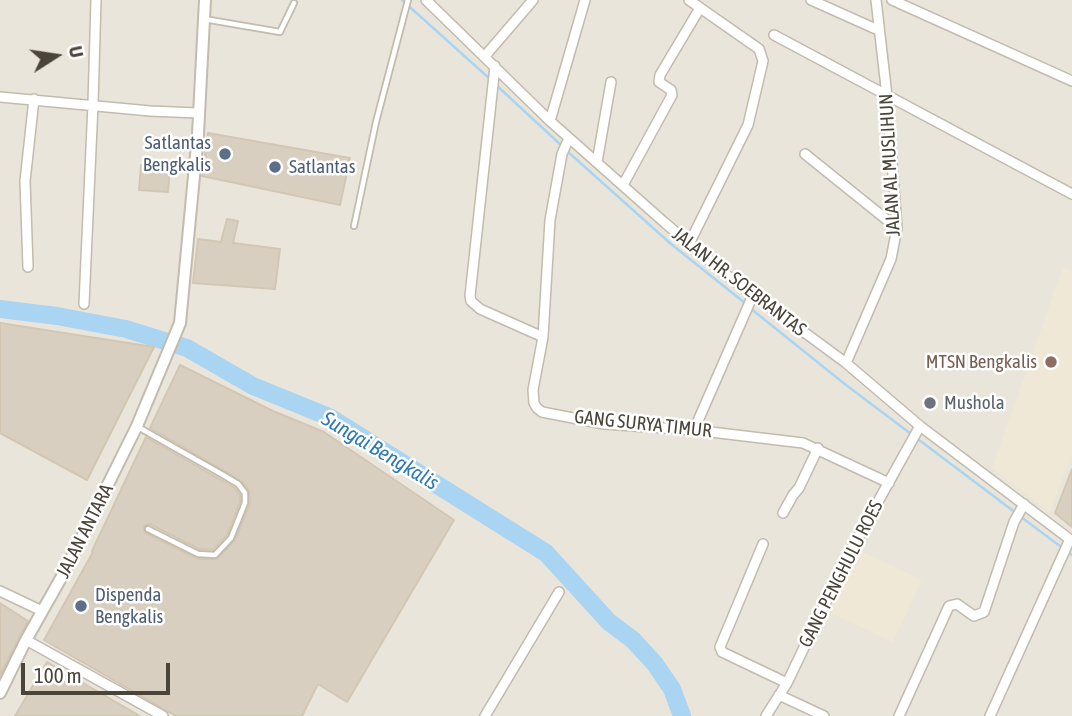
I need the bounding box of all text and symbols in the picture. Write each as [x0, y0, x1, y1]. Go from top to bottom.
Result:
north arrow [21, 21, 91, 91]
text: U [65, 44, 88, 59]
street label: JALAN AL MUSLIHUN [875, 93, 905, 237]
place label: Satlantas Bengkalis [143, 132, 211, 176]
marker: Satlantas Bengkalis [217, 146, 233, 162]
place label: Satlantas [289, 156, 355, 178]
marker: Satlantas [267, 159, 283, 175]
street label: JALAN HR. SOEBRANTAS [668, 223, 810, 341]
place label: MTSN Bengkalis [926, 351, 1037, 373]
marker: MTSN Bengkalis [1043, 354, 1059, 370]
place label: Mushola [944, 392, 1005, 414]
marker: Mushola [922, 395, 938, 411]
street label: GANG SURYA TIMUR [573, 405, 713, 443]
water label: Sungai Bengkalis [317, 406, 443, 496]
street label: JALAN ANTARA [52, 480, 118, 582]
street label: GANG PENGHULU ROES [794, 497, 888, 651]
place label: Dispenda Bengkalis [95, 584, 163, 628]
marker: Dispenda Bengkalis [73, 598, 89, 614]
scale bar [24, 650, 173, 694]
text: 100 m [34, 663, 82, 687]

